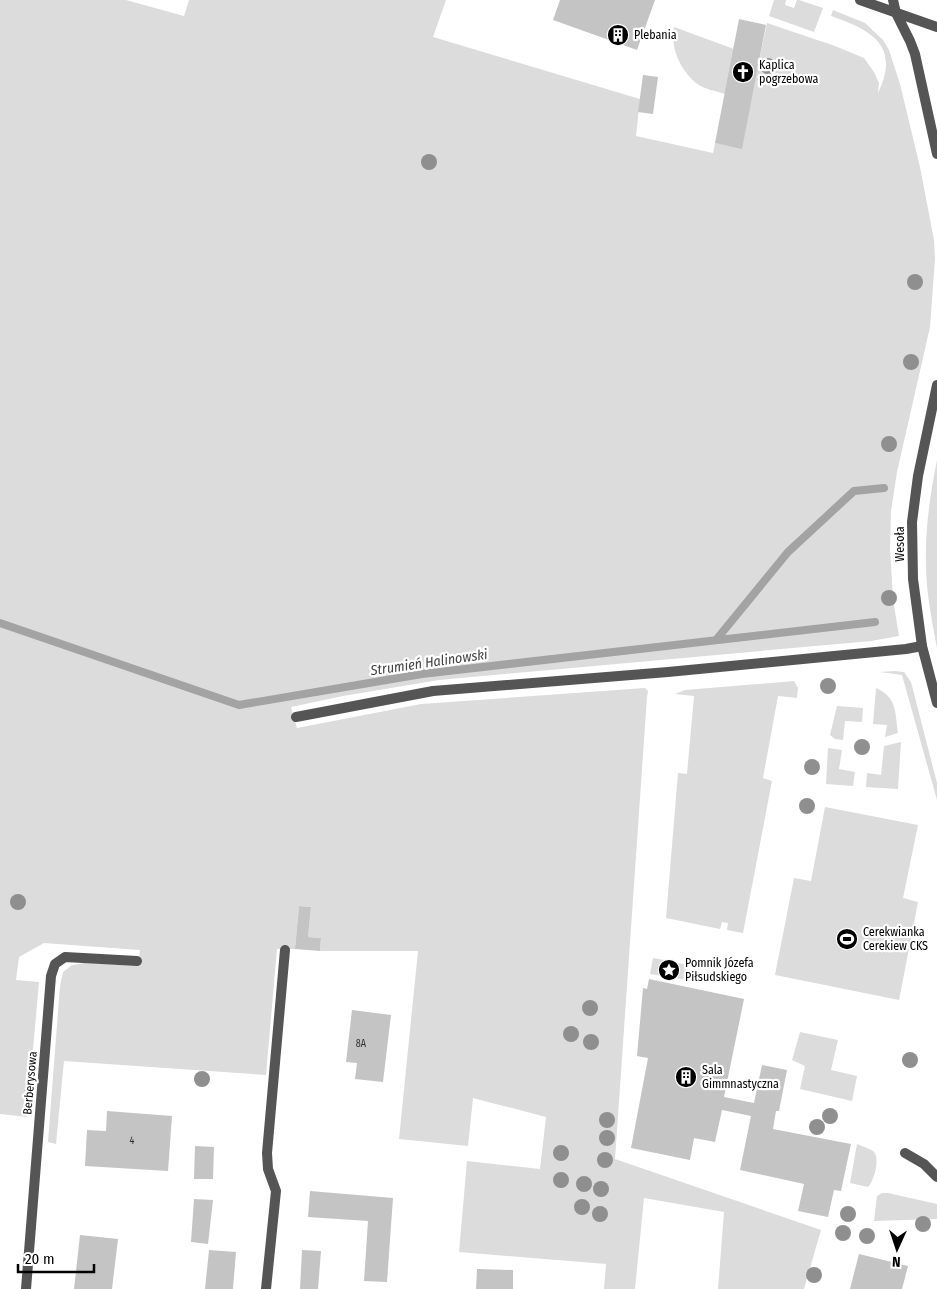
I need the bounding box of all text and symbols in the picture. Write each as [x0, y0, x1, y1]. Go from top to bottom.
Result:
building icon: Plebania [606, 23, 630, 47]
place label: Plebania [634, 28, 677, 42]
place label: Kaplica pogrzebowa [759, 58, 818, 86]
church icon: Kaplica pogrzebowa [731, 60, 755, 84]
street label: Wesoła [893, 526, 907, 562]
water label: Strumień Halinowski [368, 646, 489, 679]
place label: Cerekwianka Cerekiew CKS [863, 925, 928, 953]
sports icon: Cerekwianka Cerekiew CKS [835, 927, 859, 951]
place label: Pomnik Józefa Piłsudskiego [685, 956, 754, 984]
place icon: Pomnik Józefa Piłsudskiego [657, 958, 681, 982]
house number: 8A [356, 1038, 367, 1050]
street label: Berberysowa [20, 1051, 40, 1115]
place label: Sala Gimmnastyczna [702, 1063, 779, 1091]
building icon: Sala Gimmnastyczna [674, 1065, 698, 1089]
house number: 4 [130, 1135, 135, 1147]
north arrow [872, 1224, 922, 1274]
scale bar [18, 1242, 94, 1274]
text: 20 m [25, 1250, 55, 1268]
text: N [892, 1253, 901, 1270]

